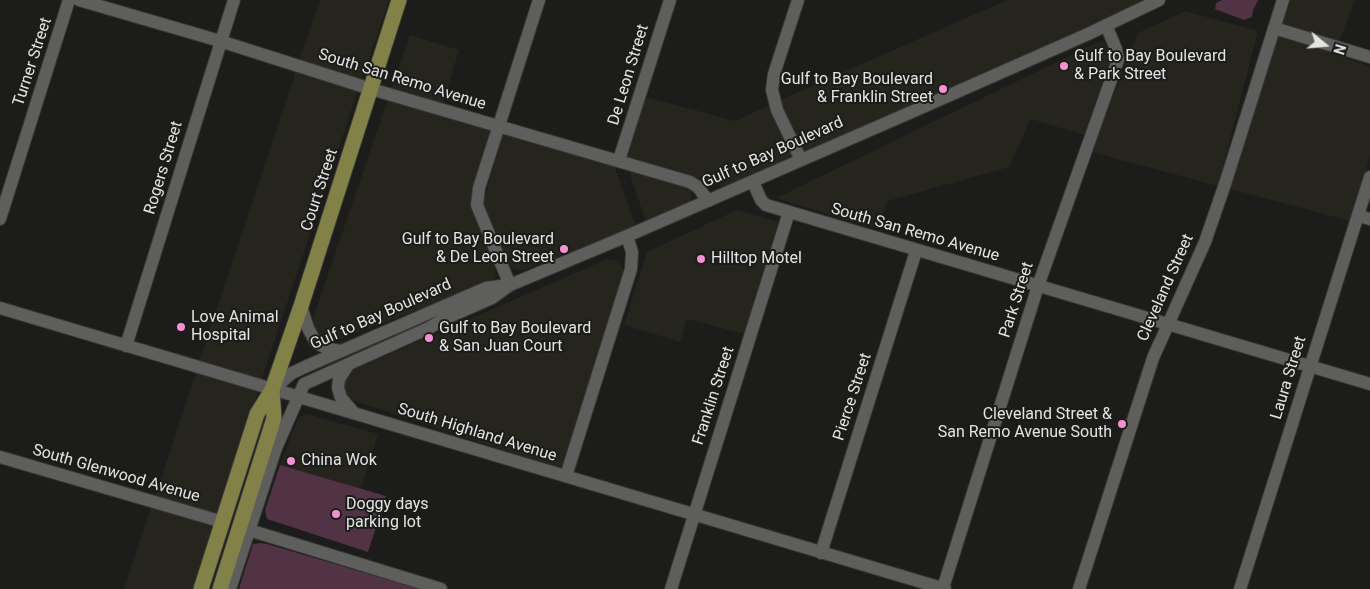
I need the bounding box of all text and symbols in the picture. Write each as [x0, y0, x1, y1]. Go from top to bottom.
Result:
street label: Turner Street [10, 15, 56, 109]
north arrow [1300, 20, 1350, 70]
street label: De Leon Street [605, 22, 653, 128]
text: N [1330, 42, 1348, 56]
street label: South San Remo Avenue [316, 45, 488, 115]
place label: Gulf to Bay Boulevard & Park Street [1074, 47, 1226, 85]
marker: Gulf to Bay Boulevard & Park Street [1058, 60, 1070, 72]
place label: Gulf to Bay Boulevard & Franklin Street [781, 70, 933, 108]
marker: Gulf to Bay Boulevard & Franklin Street [937, 83, 949, 95]
street label: Gulf to Bay Boulevard [700, 113, 846, 193]
street label: Rogers Street [141, 119, 187, 217]
street label: Court Street [298, 146, 342, 234]
street label: South San Remo Avenue [829, 200, 1001, 266]
place label: Gulf to Bay Boulevard & De Leon Street [402, 230, 554, 268]
street label: Cleveland Street [1134, 231, 1198, 345]
marker: Gulf to Bay Boulevard & De Leon Street [558, 243, 570, 255]
place label: Hilltop Motel [711, 249, 802, 269]
marker: Hilltop Motel [695, 253, 707, 265]
street label: Park Street [996, 260, 1038, 340]
street label: Gulf to Bay Boulevard [308, 275, 454, 355]
place label: Love Animal Hospital [191, 308, 279, 346]
place label: Gulf to Bay Boulevard & San Juan Court [439, 319, 591, 357]
marker: Love Animal Hospital [175, 321, 187, 333]
marker: Gulf to Bay Boulevard & San Juan Court [423, 332, 435, 344]
street label: Laura Street [1267, 334, 1311, 422]
street label: Franklin Street [689, 344, 739, 448]
street label: Pierce Street [830, 351, 876, 443]
street label: South Highland Avenue [395, 400, 559, 466]
place label: Cleveland Street & San Remo Avenue South [938, 405, 1112, 443]
marker: Cleveland Street & San Remo Avenue South [1116, 418, 1128, 430]
street label: South Glenwood Avenue [30, 441, 202, 507]
place label: China Wok [301, 451, 377, 471]
marker: China Wok [285, 455, 297, 467]
place label: Doggy days parking lot [346, 495, 429, 533]
marker: Doggy days parking lot [330, 508, 342, 520]

